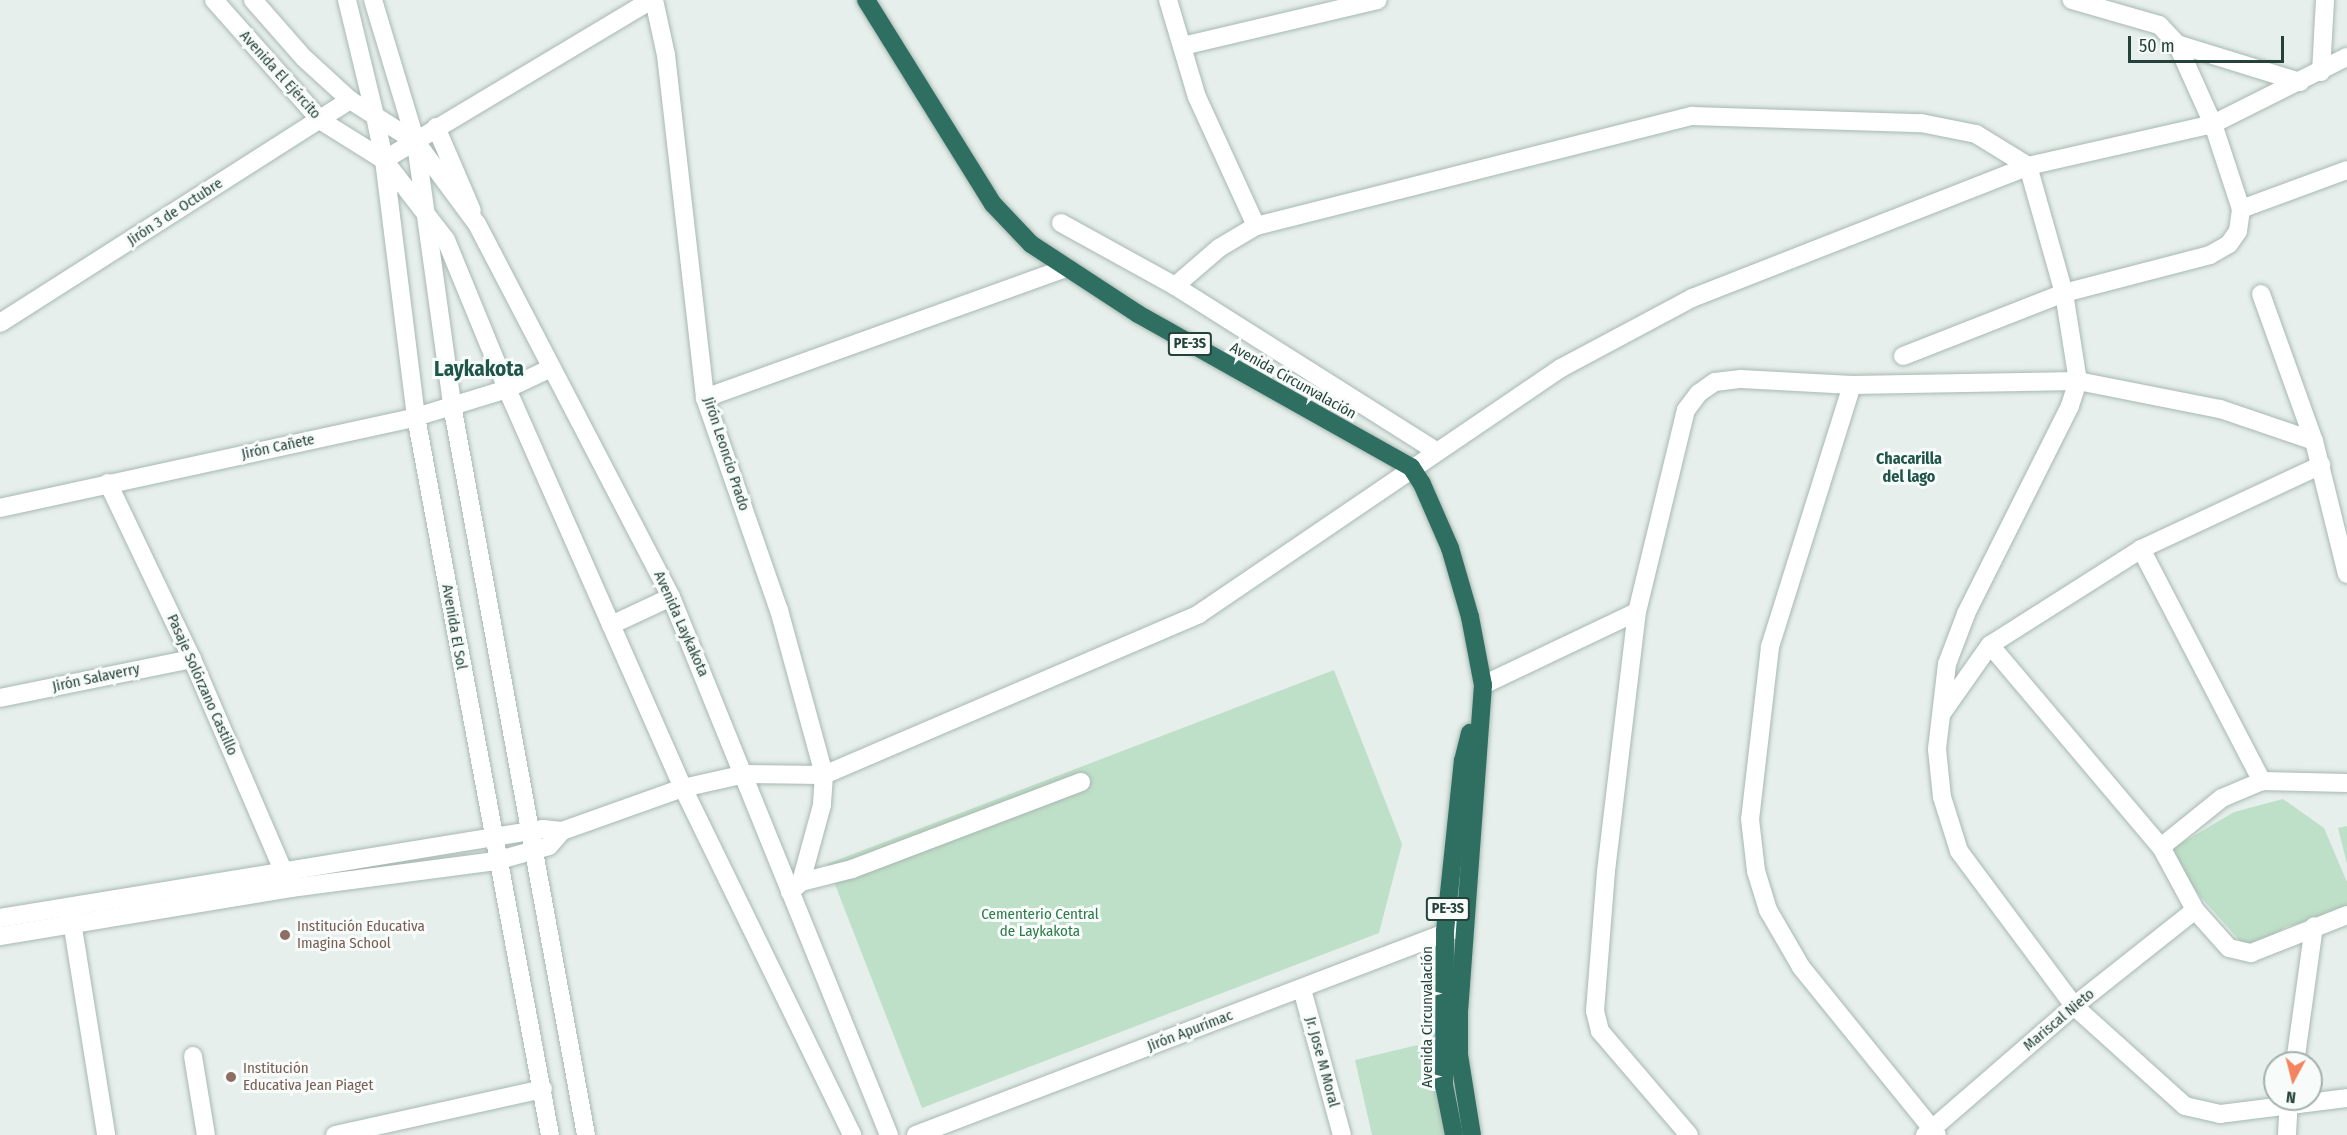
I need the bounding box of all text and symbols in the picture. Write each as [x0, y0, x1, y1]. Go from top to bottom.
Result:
scale bar [2131, 24, 2287, 62]
street label: Avenida El Ejército [236, 27, 324, 123]
text: 50 m [2139, 35, 2175, 57]
street label: Jirón 3 de Octubre [124, 174, 226, 250]
road number: PE-3S [1168, 333, 1212, 355]
street label: Avenida Circunvalación [1227, 339, 1359, 423]
district label: Laykakota [434, 356, 524, 382]
street label: Jirón Leoncio Prado [699, 395, 753, 513]
street label: Jirón Cañete [240, 430, 316, 464]
district label: Chacarilla del lago [1876, 449, 1942, 487]
street label: Avenida Laykakota [650, 568, 712, 680]
street label: Avenida El Sol [438, 583, 470, 671]
street label: Pasaje Solórzano Castillo [163, 612, 241, 758]
street label: Jirón Salaverry [51, 660, 141, 696]
road number: PE-3S [1426, 898, 1470, 920]
park label: Cementerio Central de Laykakota [981, 905, 1099, 940]
place label: Institución Educativa Imagina School [297, 917, 425, 952]
marker: Institución Educativa Imagina School [278, 928, 292, 942]
street label: Avenida Circunvalación [1419, 946, 1437, 1088]
street label: Mariscal Nieto [2020, 985, 2098, 1055]
street label: Jirón Apurímac [1145, 1006, 1235, 1056]
street label: Jr. Jose M Moral [1301, 1015, 1343, 1109]
north arrow [2263, 1051, 2323, 1111]
place label: Institución Educativa Jean Piaget [243, 1059, 373, 1094]
marker: Institución Educativa Jean Piaget [224, 1070, 238, 1084]
text: N [2285, 1087, 2297, 1107]

